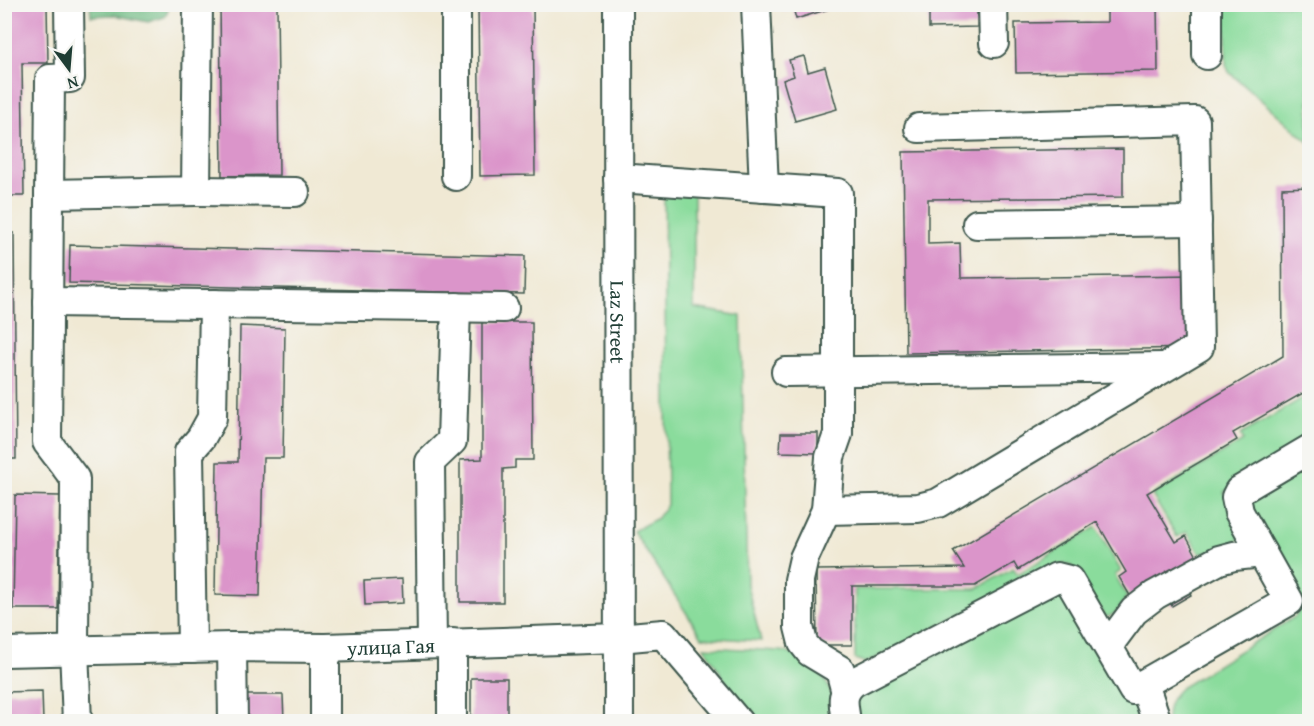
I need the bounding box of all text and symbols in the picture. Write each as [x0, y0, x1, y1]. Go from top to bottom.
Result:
north arrow [39, 39, 99, 99]
text: N [64, 70, 82, 97]
street label: Laz Street [604, 280, 633, 364]
street label: улица Гая [346, 630, 435, 662]

